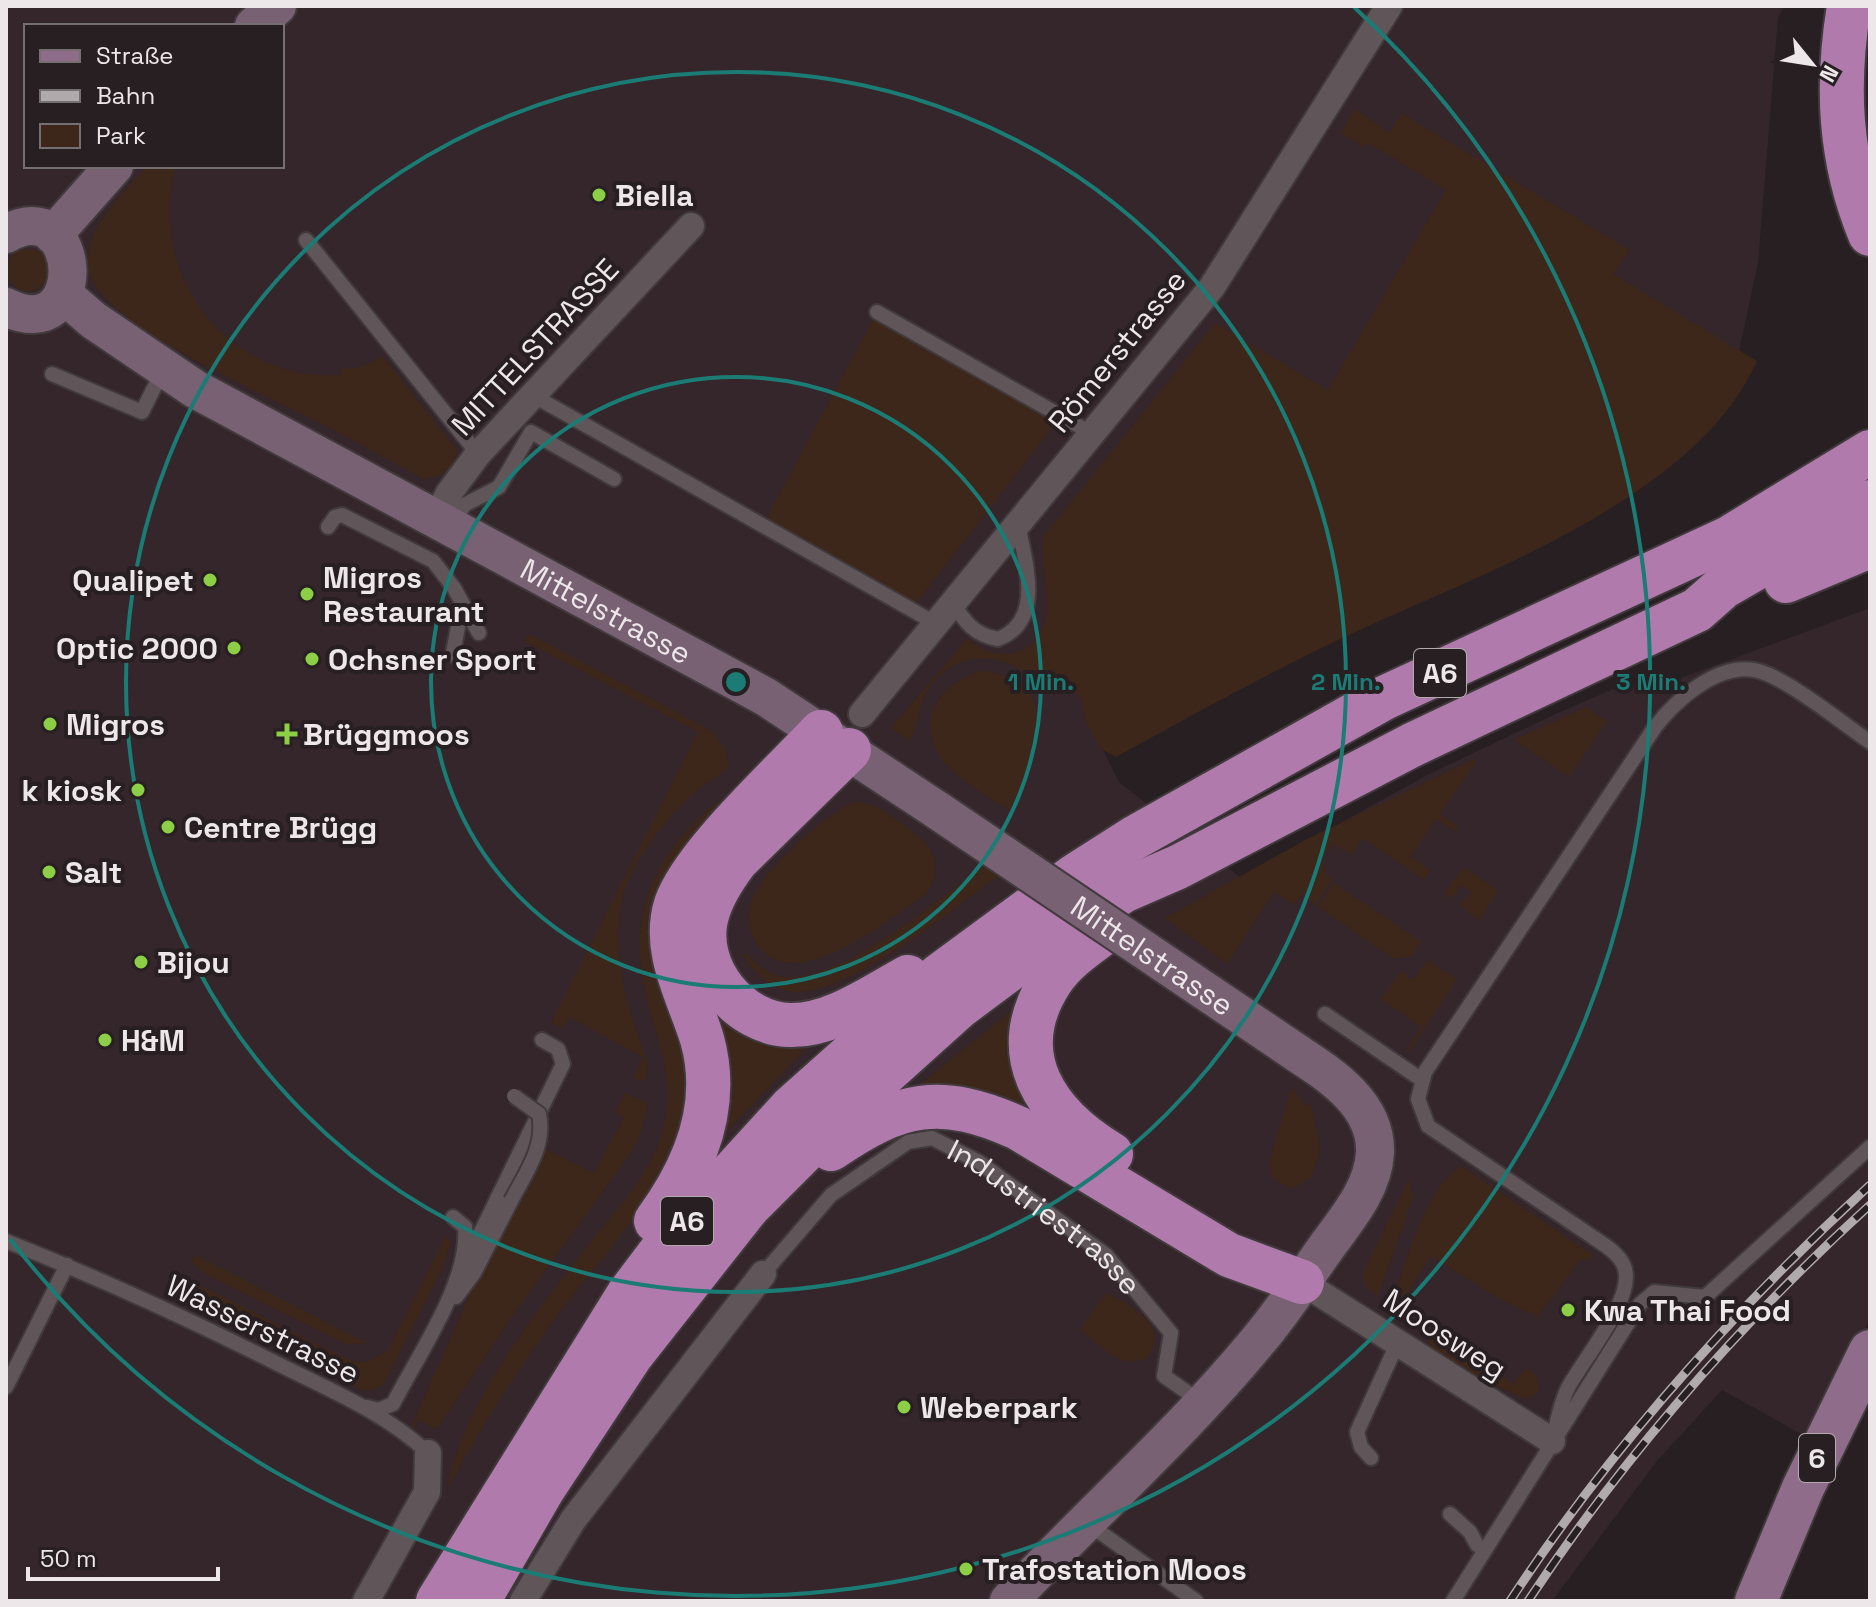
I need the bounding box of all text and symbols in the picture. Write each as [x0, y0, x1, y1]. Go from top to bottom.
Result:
legend [24, 24, 284, 168]
north arrow [1772, 24, 1852, 104]
text: Straße [96, 40, 173, 71]
text: N [1814, 61, 1845, 87]
text: Bahn [96, 80, 155, 111]
text: Park [96, 120, 146, 151]
place label: Biella [615, 176, 694, 215]
marker: Biella [590, 186, 608, 204]
street label: MITTELSTRASSE [443, 250, 627, 444]
street label: Römerstrasse [1039, 262, 1195, 440]
street label: Mittelstrasse [514, 549, 698, 673]
place label: Migros Restaurant [323, 558, 484, 631]
place label: Qualipet [72, 561, 194, 600]
marker: Qualipet [201, 571, 219, 589]
marker: Migros Restaurant [298, 585, 316, 603]
place label: Optic 2000 [56, 629, 218, 668]
marker: Optic 2000 [225, 639, 243, 657]
place label: Ochsner Sport [328, 640, 537, 679]
road number: A6 [1414, 649, 1466, 697]
marker: Ochsner Sport [303, 650, 321, 668]
text: 1 Min. [1008, 666, 1074, 697]
text: 2 Min. [1311, 666, 1381, 697]
text: 3 Min. [1616, 666, 1686, 697]
centre of rings [722, 668, 750, 696]
place label: Migros [66, 705, 165, 744]
marker: Migros [41, 715, 59, 733]
place label: Brüggmoos [303, 715, 470, 754]
marker: Brüggmoos [278, 725, 296, 743]
place label: k kiosk [22, 771, 122, 810]
marker: k kiosk [129, 781, 147, 799]
place label: Centre Brügg [184, 808, 377, 847]
marker: Centre Brügg [159, 818, 177, 836]
place label: Salt [65, 853, 122, 892]
marker: Salt [40, 863, 58, 881]
street label: Mittelstrasse [1063, 887, 1242, 1024]
place label: Bijou [157, 943, 230, 982]
marker: Bijou [132, 953, 150, 971]
place label: H&M [121, 1021, 185, 1060]
marker: H&M [96, 1031, 114, 1049]
street label: Industriestrasse [941, 1130, 1150, 1303]
road number: A6 [661, 1197, 713, 1245]
street label: Wasserstrasse [160, 1265, 366, 1393]
street label: Moosweg [1376, 1280, 1514, 1388]
place label: Kwa Thai Food [1584, 1291, 1791, 1330]
marker: Kwa Thai Food [1559, 1301, 1577, 1319]
place label: Weberpark [920, 1388, 1078, 1427]
marker: Weberpark [895, 1398, 913, 1416]
road number: 6 [1799, 1434, 1835, 1482]
scale bar [28, 1531, 218, 1581]
text: 50 m [40, 1543, 97, 1574]
place label: Trafostation Moos [982, 1550, 1247, 1589]
marker: Trafostation Moos [957, 1560, 975, 1578]

